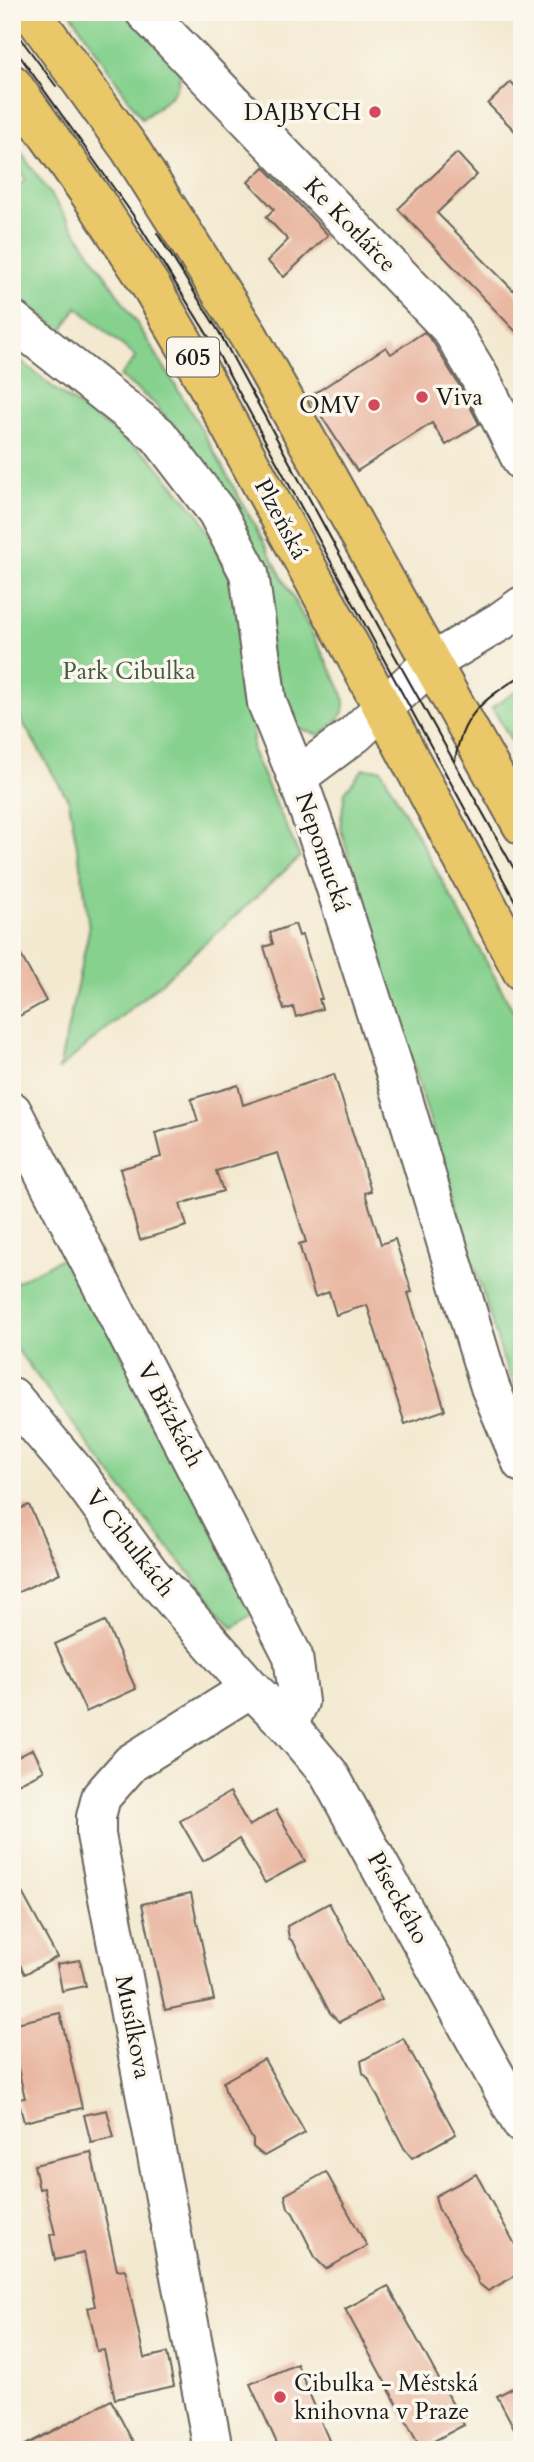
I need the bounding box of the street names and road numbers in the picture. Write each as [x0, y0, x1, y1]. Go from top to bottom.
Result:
street label: Ke Kotlářce [296, 170, 404, 280]
road number: 605 [167, 338, 219, 376]
street label: Plzeňská [246, 473, 316, 566]
street label: Nepomucká [287, 788, 359, 917]
street label: V Břízkách [129, 1357, 211, 1473]
street label: V Cibulkách [77, 1482, 183, 1604]
street label: Píseckého [359, 1846, 437, 1950]
street label: Musílkova [107, 1972, 159, 2082]

